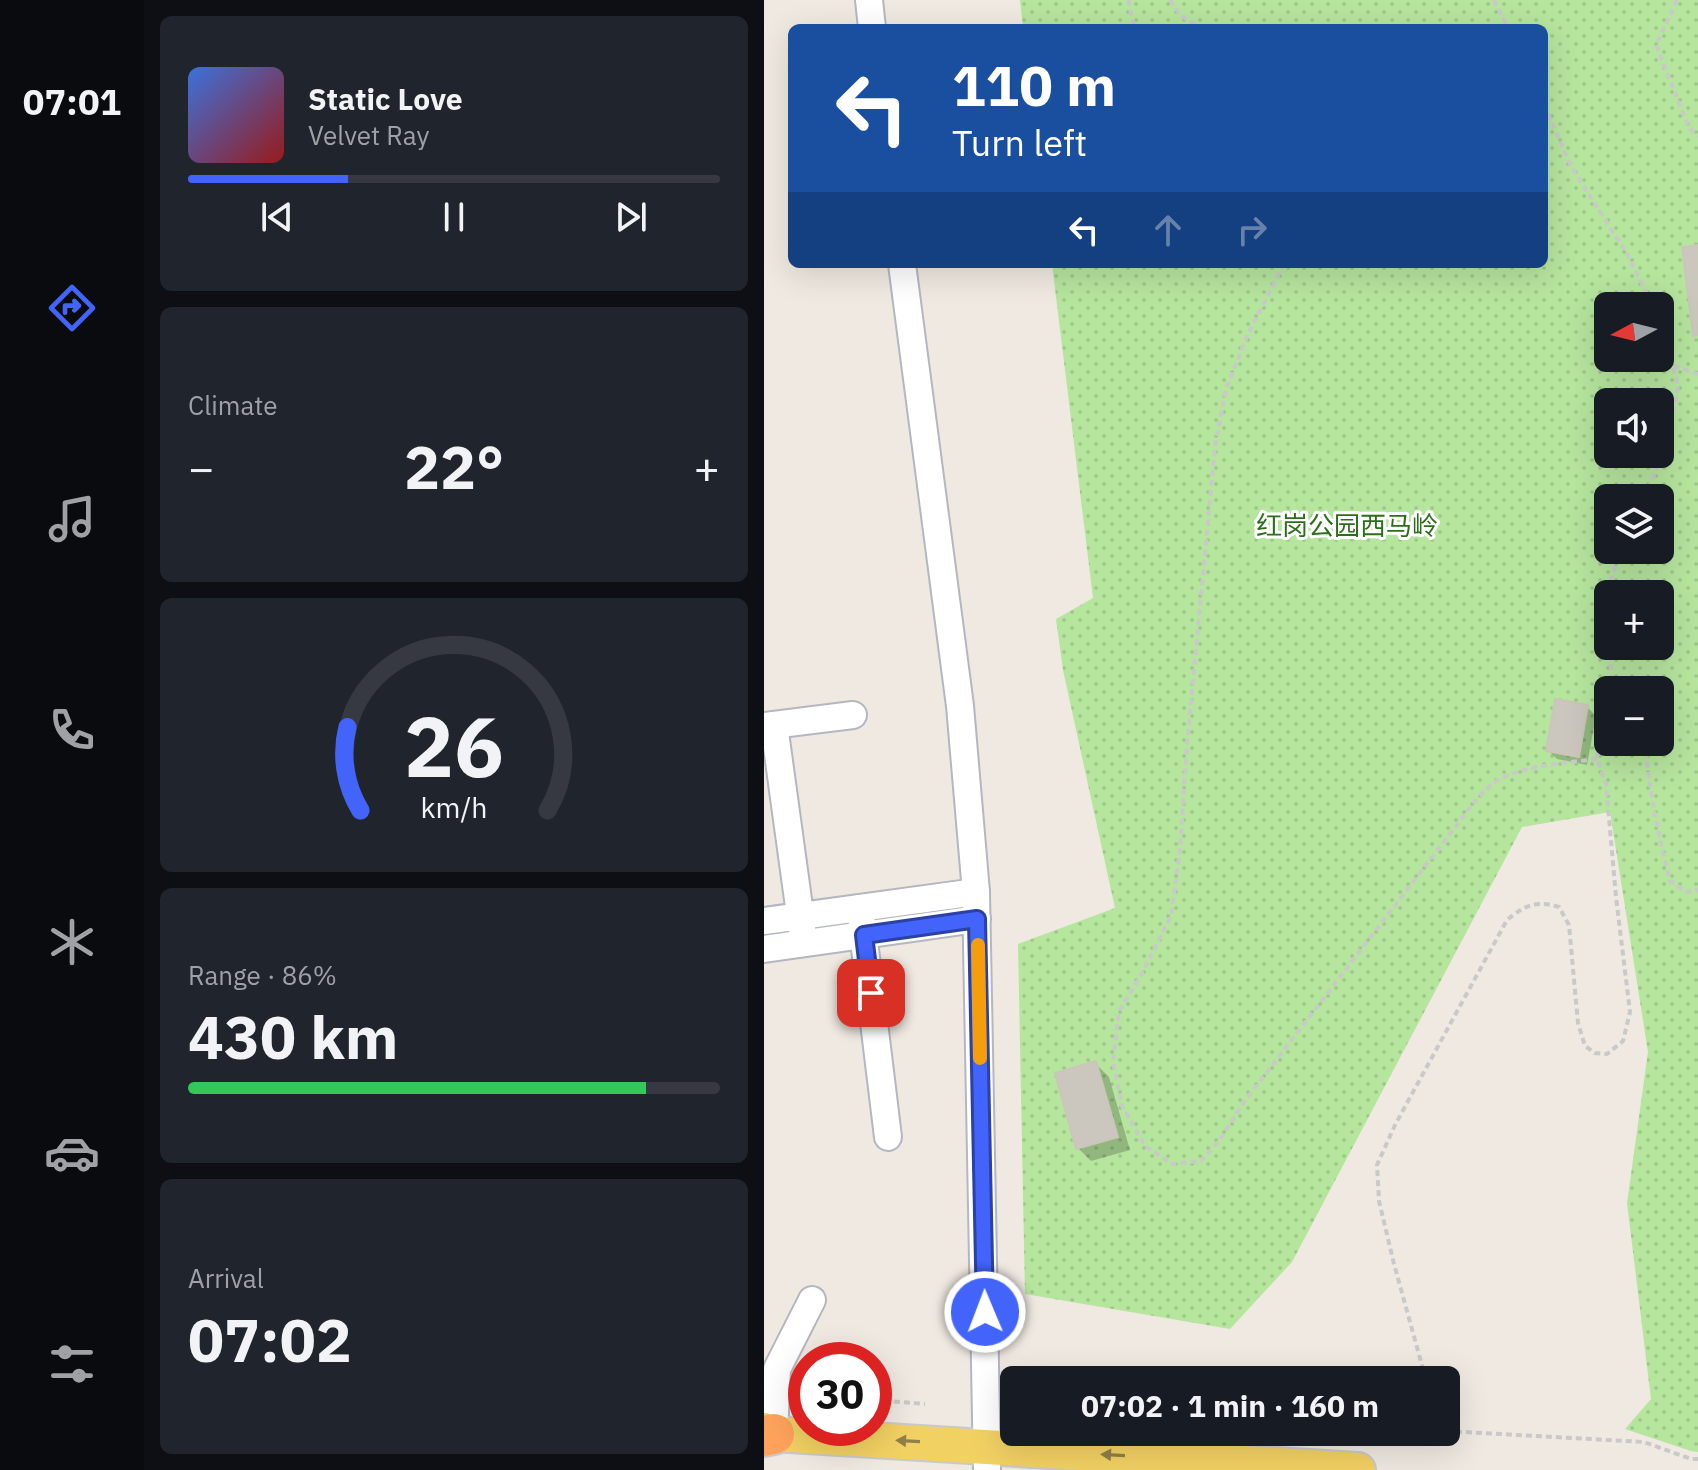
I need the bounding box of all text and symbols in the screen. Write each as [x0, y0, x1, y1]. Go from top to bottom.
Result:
text: 110 m [952, 49, 1116, 121]
icon: left [820, 56, 924, 160]
text: 07:01 [23, 78, 121, 125]
text: Static Love [308, 79, 463, 118]
text: Velvet Ray [308, 118, 429, 152]
text: Turn left [952, 119, 1087, 166]
icon: previous [255, 195, 299, 239]
icon: pause [432, 195, 476, 239]
icon: next [609, 195, 653, 239]
icon: left [1062, 208, 1106, 252]
icon: ahead [1146, 208, 1190, 252]
icon: right [1230, 208, 1274, 252]
icon: directions [44, 280, 100, 336]
north arrow [1594, 292, 1674, 372]
map controls [1594, 292, 1674, 756]
text: Climate [188, 388, 278, 422]
button: sound [1594, 388, 1674, 468]
text: 22° [404, 427, 504, 506]
text: − [188, 439, 214, 496]
text: + [694, 439, 720, 496]
button: layers [1594, 484, 1674, 564]
icon: music [44, 491, 100, 547]
park label: 红岗公园西马岭 [1256, 508, 1438, 542]
button: + [1594, 580, 1674, 660]
button: − [1594, 676, 1674, 756]
text: 26 [404, 692, 504, 800]
icon: phone [44, 702, 100, 758]
text: km/h [420, 789, 488, 826]
icon: climate [44, 914, 100, 970]
text: Range · 86% [188, 958, 337, 992]
pin [837, 959, 905, 1027]
icon: arrive [849, 971, 893, 1015]
text: 430 km [188, 997, 398, 1076]
icon: car [44, 1125, 100, 1181]
text: Arrival [188, 1261, 264, 1295]
position arrow [943, 1270, 1027, 1354]
text: 07:02 [188, 1300, 352, 1379]
icon: filters [44, 1336, 100, 1392]
speed limit sign: 30 [788, 1342, 892, 1446]
text: 07:02 · 1 min · 160 m [1081, 1386, 1379, 1425]
one-way arrow [895, 1434, 920, 1447]
one-way arrow [1100, 1448, 1125, 1461]

